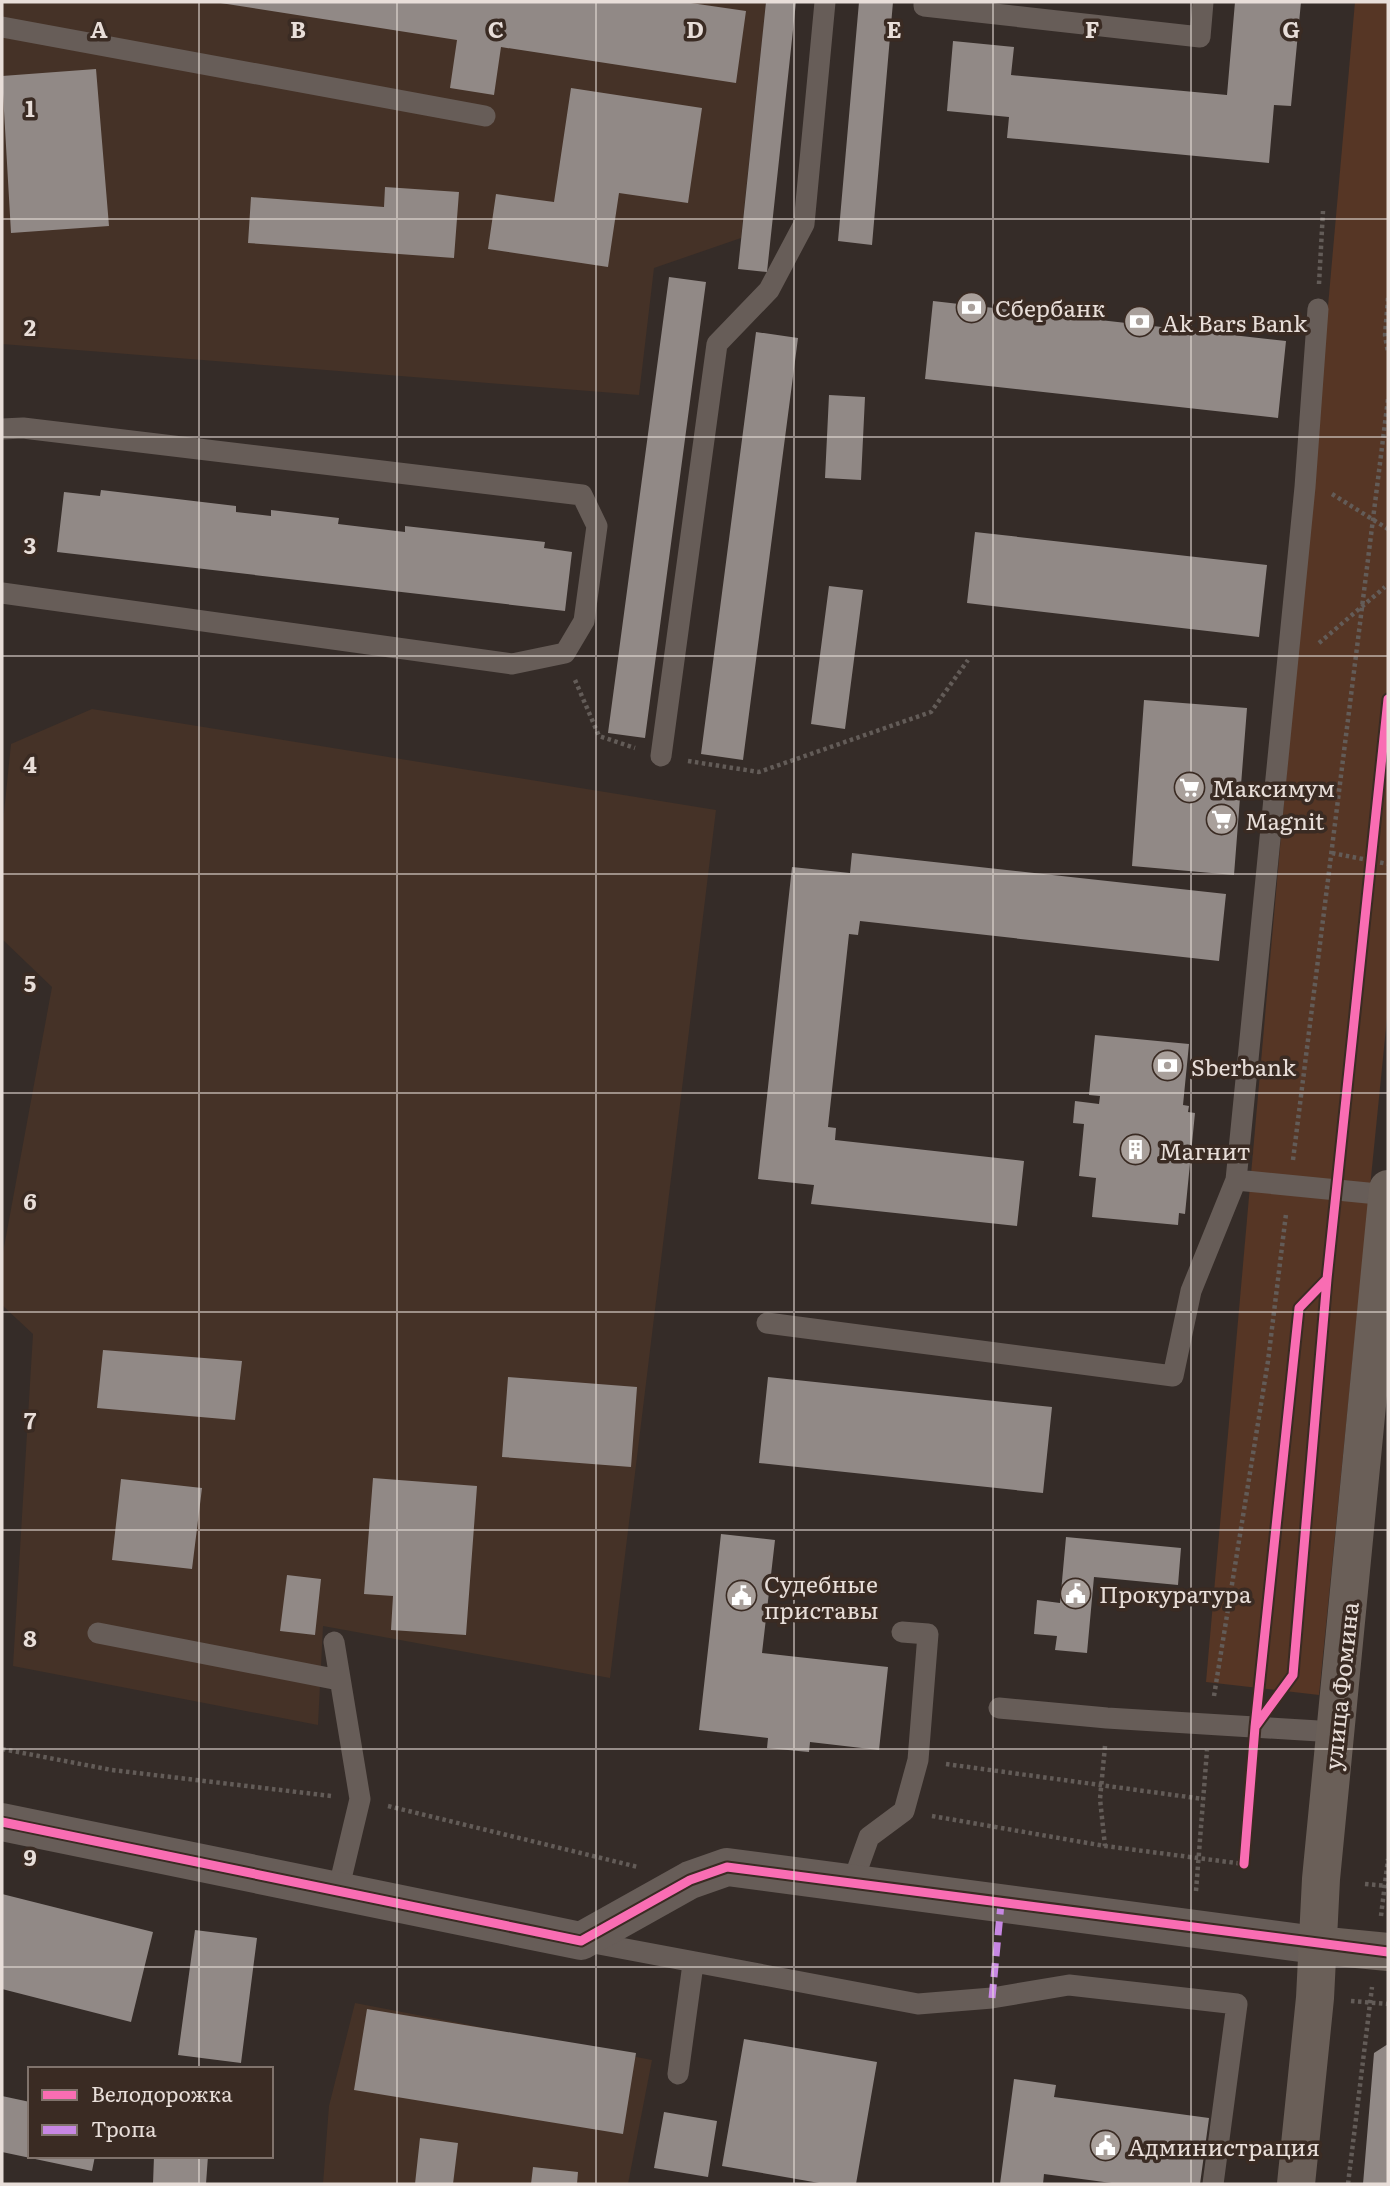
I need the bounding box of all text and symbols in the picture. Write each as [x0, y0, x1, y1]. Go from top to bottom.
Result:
text: A [90, 11, 108, 45]
text: B [290, 11, 306, 45]
text: C [488, 11, 504, 45]
text: D [686, 11, 704, 45]
text: E [886, 11, 902, 45]
text: F [1085, 11, 1100, 45]
text: G [1282, 11, 1300, 45]
text: 1 [25, 90, 35, 124]
bank icon: Сбербанк [955, 290, 989, 324]
place label: Сбербанк [995, 290, 1106, 324]
bank icon: Ak Bars Bank [1122, 305, 1156, 339]
place label: Ak Bars Bank [1162, 305, 1308, 339]
text: 2 [24, 309, 36, 343]
text: 3 [24, 527, 36, 561]
text: 4 [23, 746, 37, 780]
supermarket icon: Максимум [1172, 770, 1206, 804]
place label: Максимум [1212, 770, 1335, 804]
supermarket icon: Magnit [1205, 803, 1239, 837]
place label: Magnit [1245, 803, 1325, 837]
text: 5 [24, 965, 36, 999]
bank icon: Sberbank [1151, 1049, 1185, 1083]
place label: Sberbank [1191, 1049, 1297, 1083]
building icon: Магнит [1119, 1133, 1153, 1167]
place label: Магнит [1159, 1133, 1250, 1167]
text: 6 [23, 1183, 37, 1217]
text: 7 [24, 1402, 37, 1436]
place label: Судебные приставы [764, 1566, 878, 1626]
public building icon: Прокуратура [1059, 1576, 1093, 1610]
place label: Прокуратура [1099, 1576, 1252, 1610]
public building icon: Судебные приставы [724, 1579, 758, 1613]
street label: улица Фомина [1314, 1600, 1366, 1772]
text: 8 [23, 1620, 37, 1654]
text: 9 [23, 1839, 37, 1873]
legend [28, 2067, 273, 2158]
text: Велодорожка [91, 2077, 233, 2108]
text: Тропа [91, 2112, 157, 2143]
public building icon: Администрация [1088, 2129, 1122, 2163]
place label: Администрация [1128, 2129, 1320, 2163]

